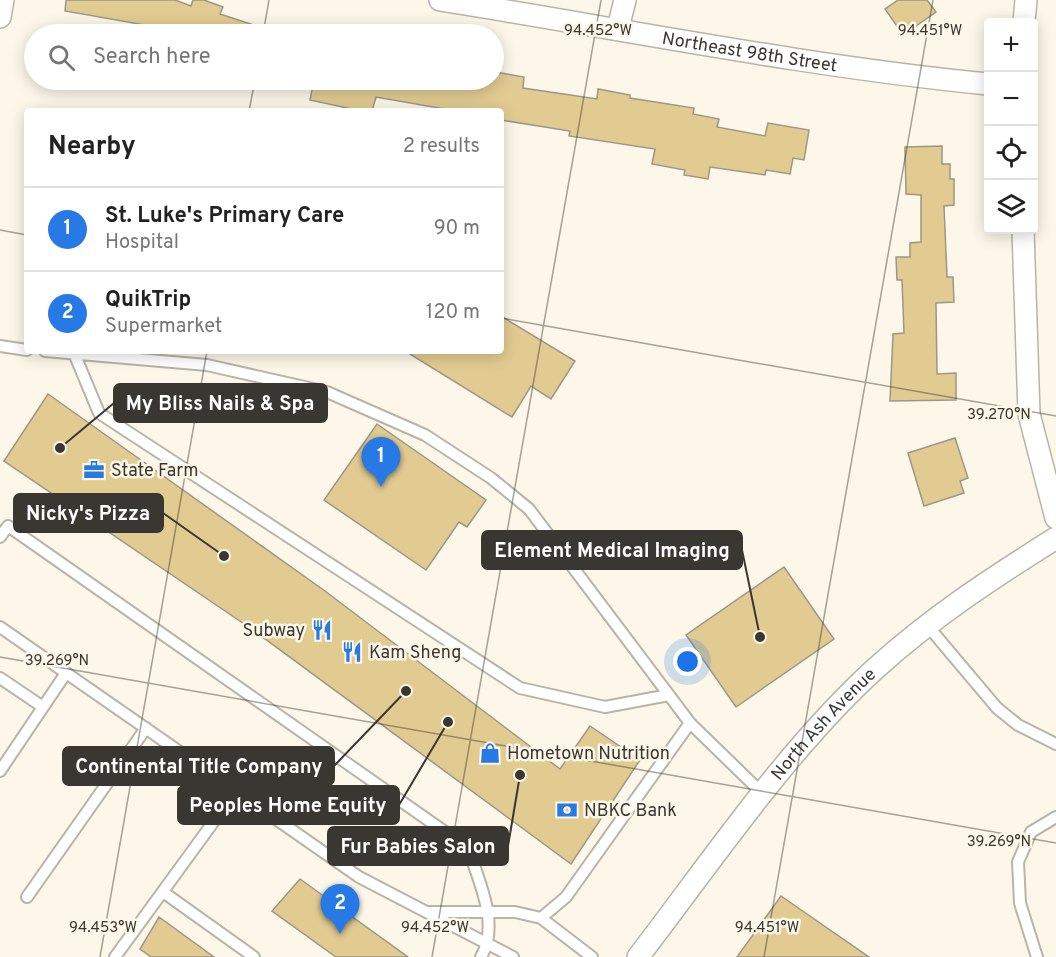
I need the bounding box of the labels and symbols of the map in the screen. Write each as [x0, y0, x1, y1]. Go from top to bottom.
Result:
text: 94.452°W [564, 22, 632, 41]
text: 94.451°W [898, 22, 962, 41]
street label: Northeast 98th Street [660, 28, 839, 78]
callout: My Bliss Nails & Spa [114, 384, 327, 422]
text: My Bliss Nails & Spa [126, 392, 314, 418]
text: 39.270°N [967, 406, 1031, 425]
pin: 1 [362, 438, 400, 487]
office icon: State Farm [82, 458, 106, 482]
place label: State Farm [111, 460, 199, 483]
callout: Nicky's Pizza [14, 494, 163, 532]
text: Nicky's Pizza [26, 502, 150, 528]
callout: Element Medical Imaging [482, 531, 742, 569]
text: Element Medical Imaging [494, 539, 730, 565]
restaurant icon: Subway [310, 618, 334, 642]
place label: Subway [243, 620, 305, 643]
restaurant icon: Kam Sheng [340, 640, 364, 664]
place label: Kam Sheng [369, 642, 461, 665]
your location [673, 647, 702, 676]
text: 39.269°N [25, 652, 89, 671]
street label: North Ash Avenue [767, 664, 882, 786]
shop icon: Hometown Nutrition [478, 741, 502, 765]
place label: Hometown Nutrition [507, 743, 670, 766]
callout: Continental Title Company [63, 747, 334, 785]
text: Continental Title Company [75, 755, 323, 781]
callout: Peoples Home Equity [178, 786, 399, 824]
text: Peoples Home Equity [189, 794, 387, 820]
bank icon: NBKC Bank [555, 798, 579, 822]
place label: NBKC Bank [584, 800, 677, 823]
callout: Fur Babies Salon [328, 827, 508, 865]
text: 39.269°N [967, 833, 1031, 852]
text: Fur Babies Salon [340, 835, 496, 861]
pin: 2 [320, 884, 360, 934]
text: 94.453°W [69, 919, 137, 938]
text: 94.452°W [401, 919, 469, 938]
text: 94.451°W [735, 919, 799, 938]

